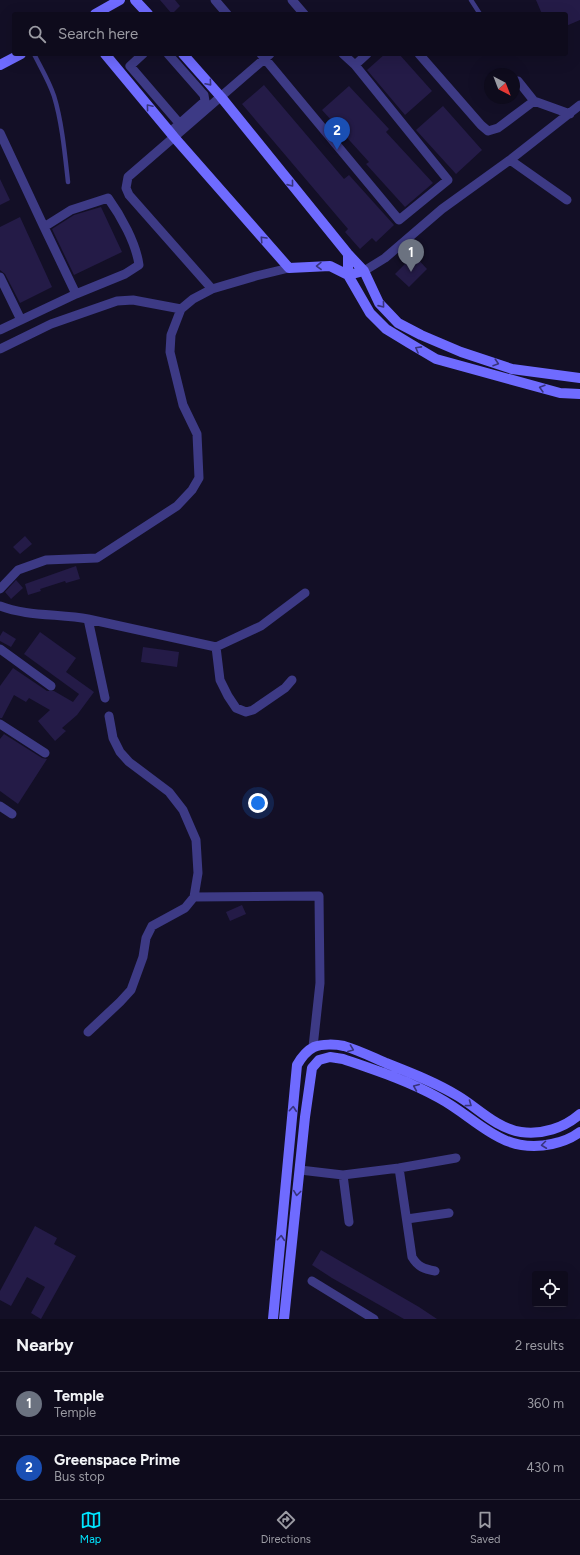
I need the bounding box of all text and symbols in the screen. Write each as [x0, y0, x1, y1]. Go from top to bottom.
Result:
search box [12, 12, 568, 56]
icon: search [26, 23, 48, 45]
text: Search here [58, 25, 138, 43]
north arrow [484, 68, 520, 104]
one-way arrow [204, 79, 211, 86]
one-way arrow [146, 104, 153, 112]
pin: 2 [324, 117, 350, 150]
one-way arrow [286, 179, 293, 186]
one-way arrow [261, 236, 268, 243]
pin: 1 [398, 239, 424, 272]
one-way arrow [316, 262, 322, 270]
one-way arrow [377, 301, 384, 308]
one-way arrow [415, 346, 423, 353]
one-way arrow [492, 359, 499, 367]
one-way arrow [538, 384, 545, 393]
your location [248, 793, 268, 813]
one-way arrow [347, 1044, 355, 1052]
one-way arrow [412, 1084, 420, 1092]
one-way arrow [465, 1099, 472, 1107]
one-way arrow [288, 1106, 297, 1112]
one-way arrow [541, 1140, 547, 1149]
one-way arrow [293, 1190, 302, 1196]
one-way arrow [276, 1235, 285, 1241]
map controls [532, 1271, 568, 1307]
button: locate [532, 1271, 568, 1307]
text: Nearby [16, 1335, 74, 1355]
text: 2 results [515, 1338, 564, 1353]
text: Temple [54, 1387, 104, 1405]
text: 1 [26, 1396, 32, 1411]
text: 360 m [527, 1396, 564, 1411]
text: Temple [54, 1405, 96, 1420]
text: Greenspace Prime [54, 1451, 180, 1469]
text: 2 [25, 1460, 33, 1475]
text: 430 m [526, 1460, 564, 1475]
text: Bus stop [54, 1469, 105, 1484]
tab: Map [80, 1509, 102, 1546]
tab: Directions [261, 1509, 311, 1546]
tab: Saved [470, 1509, 500, 1546]

